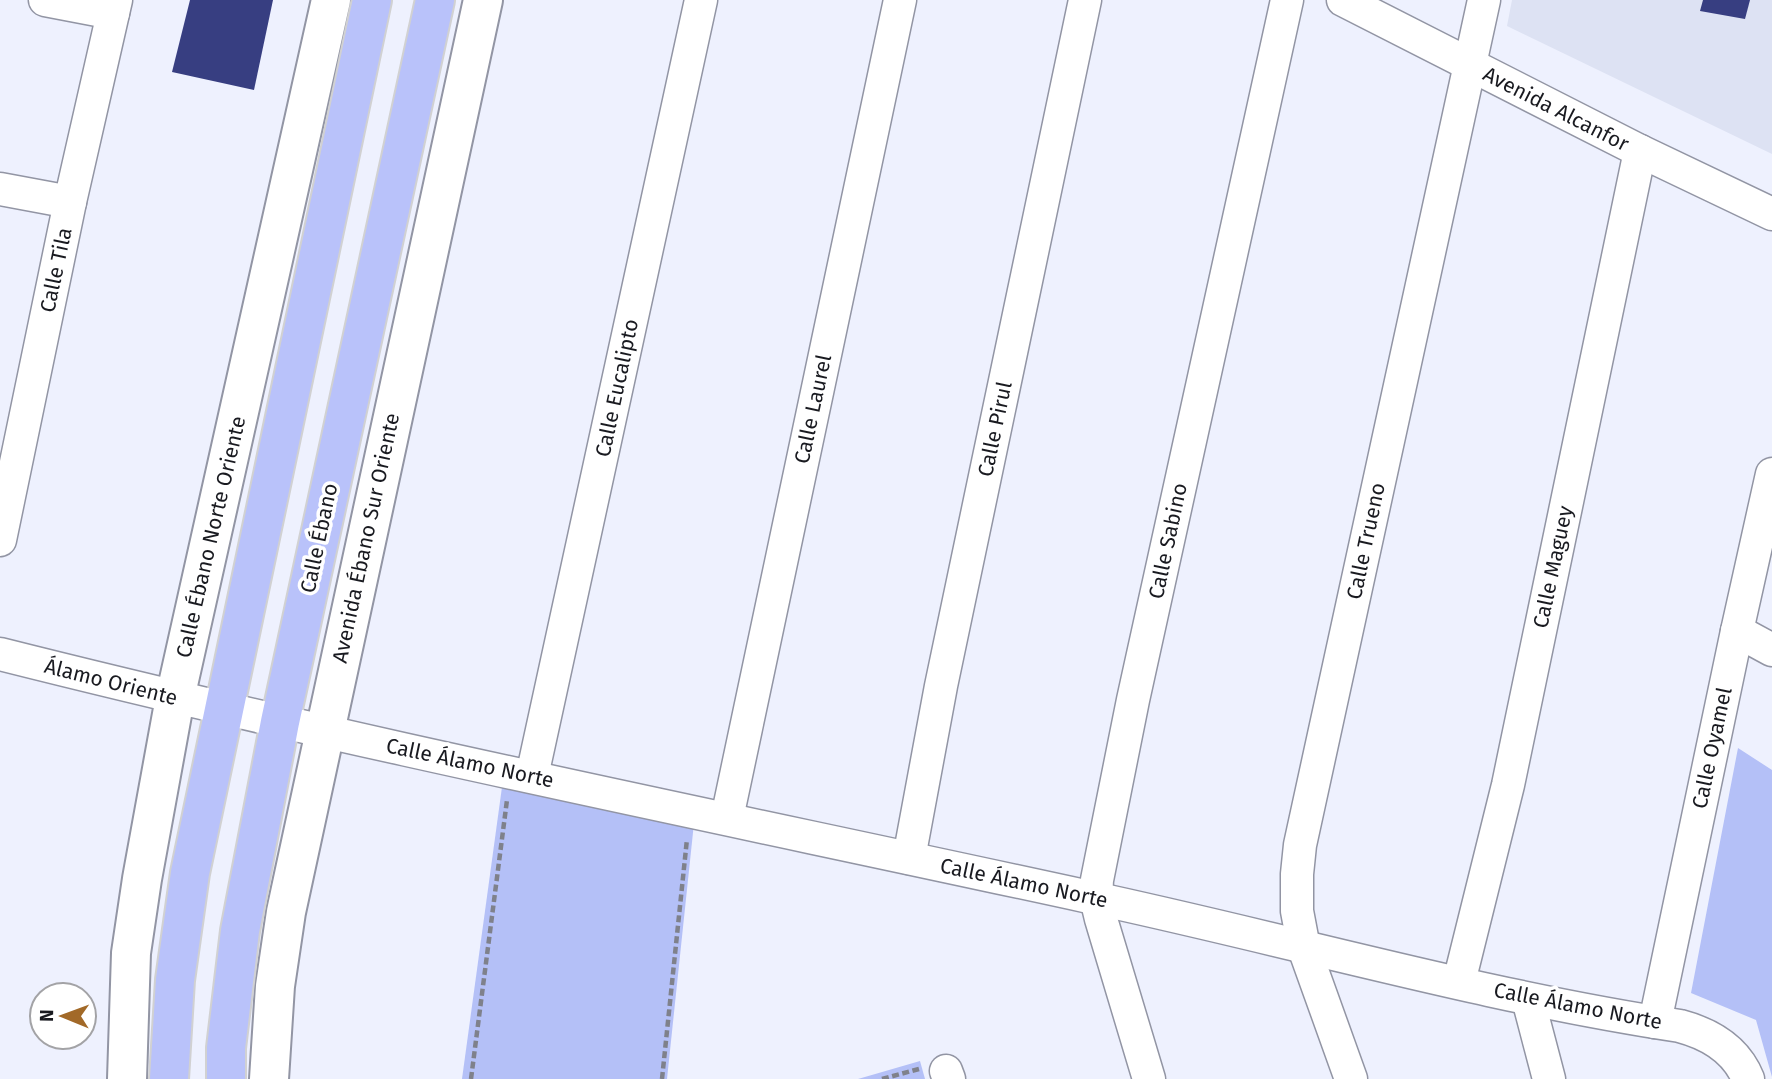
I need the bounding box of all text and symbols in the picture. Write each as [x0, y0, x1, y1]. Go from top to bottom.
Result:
street label: Avenida Alcanfor [1479, 61, 1633, 157]
street label: Calle Tila [34, 225, 78, 315]
street label: Calle Eucalipto [590, 317, 644, 459]
street label: Calle Laurel [789, 352, 837, 466]
street label: Calle Pirul [972, 379, 1018, 479]
street label: Avenida Ébano Sur Oriente [327, 411, 405, 665]
street label: Calle Ébano Norte Oriente [171, 414, 251, 660]
street label: Calle Trueno [1341, 480, 1391, 602]
street label: Calle Ébano [295, 481, 343, 595]
street label: Calle Sabino [1143, 481, 1193, 601]
street label: Calle Maguey [1527, 503, 1579, 630]
street label: Álamo Oriente [42, 653, 180, 711]
street label: Calle Oyamel [1686, 685, 1738, 811]
street label: Calle Álamo Norte [384, 733, 556, 793]
street label: Calle Álamo Norte [938, 853, 1110, 913]
street label: Calle Álamo Norte [1492, 977, 1664, 1035]
north arrow [28, 981, 98, 1051]
text: N [35, 1009, 58, 1022]

